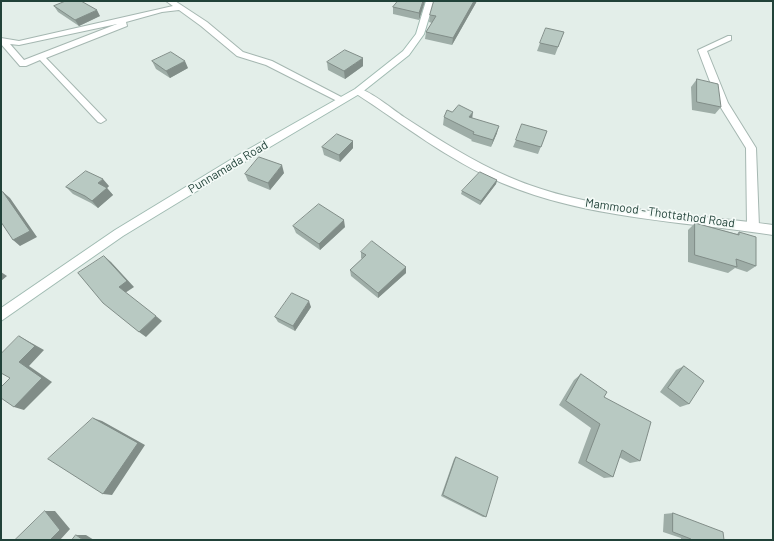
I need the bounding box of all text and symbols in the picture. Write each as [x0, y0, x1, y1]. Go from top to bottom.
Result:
street label: Punnamada Road [186, 138, 270, 196]
street label: Mammood - Thottathod Road [584, 195, 736, 231]

